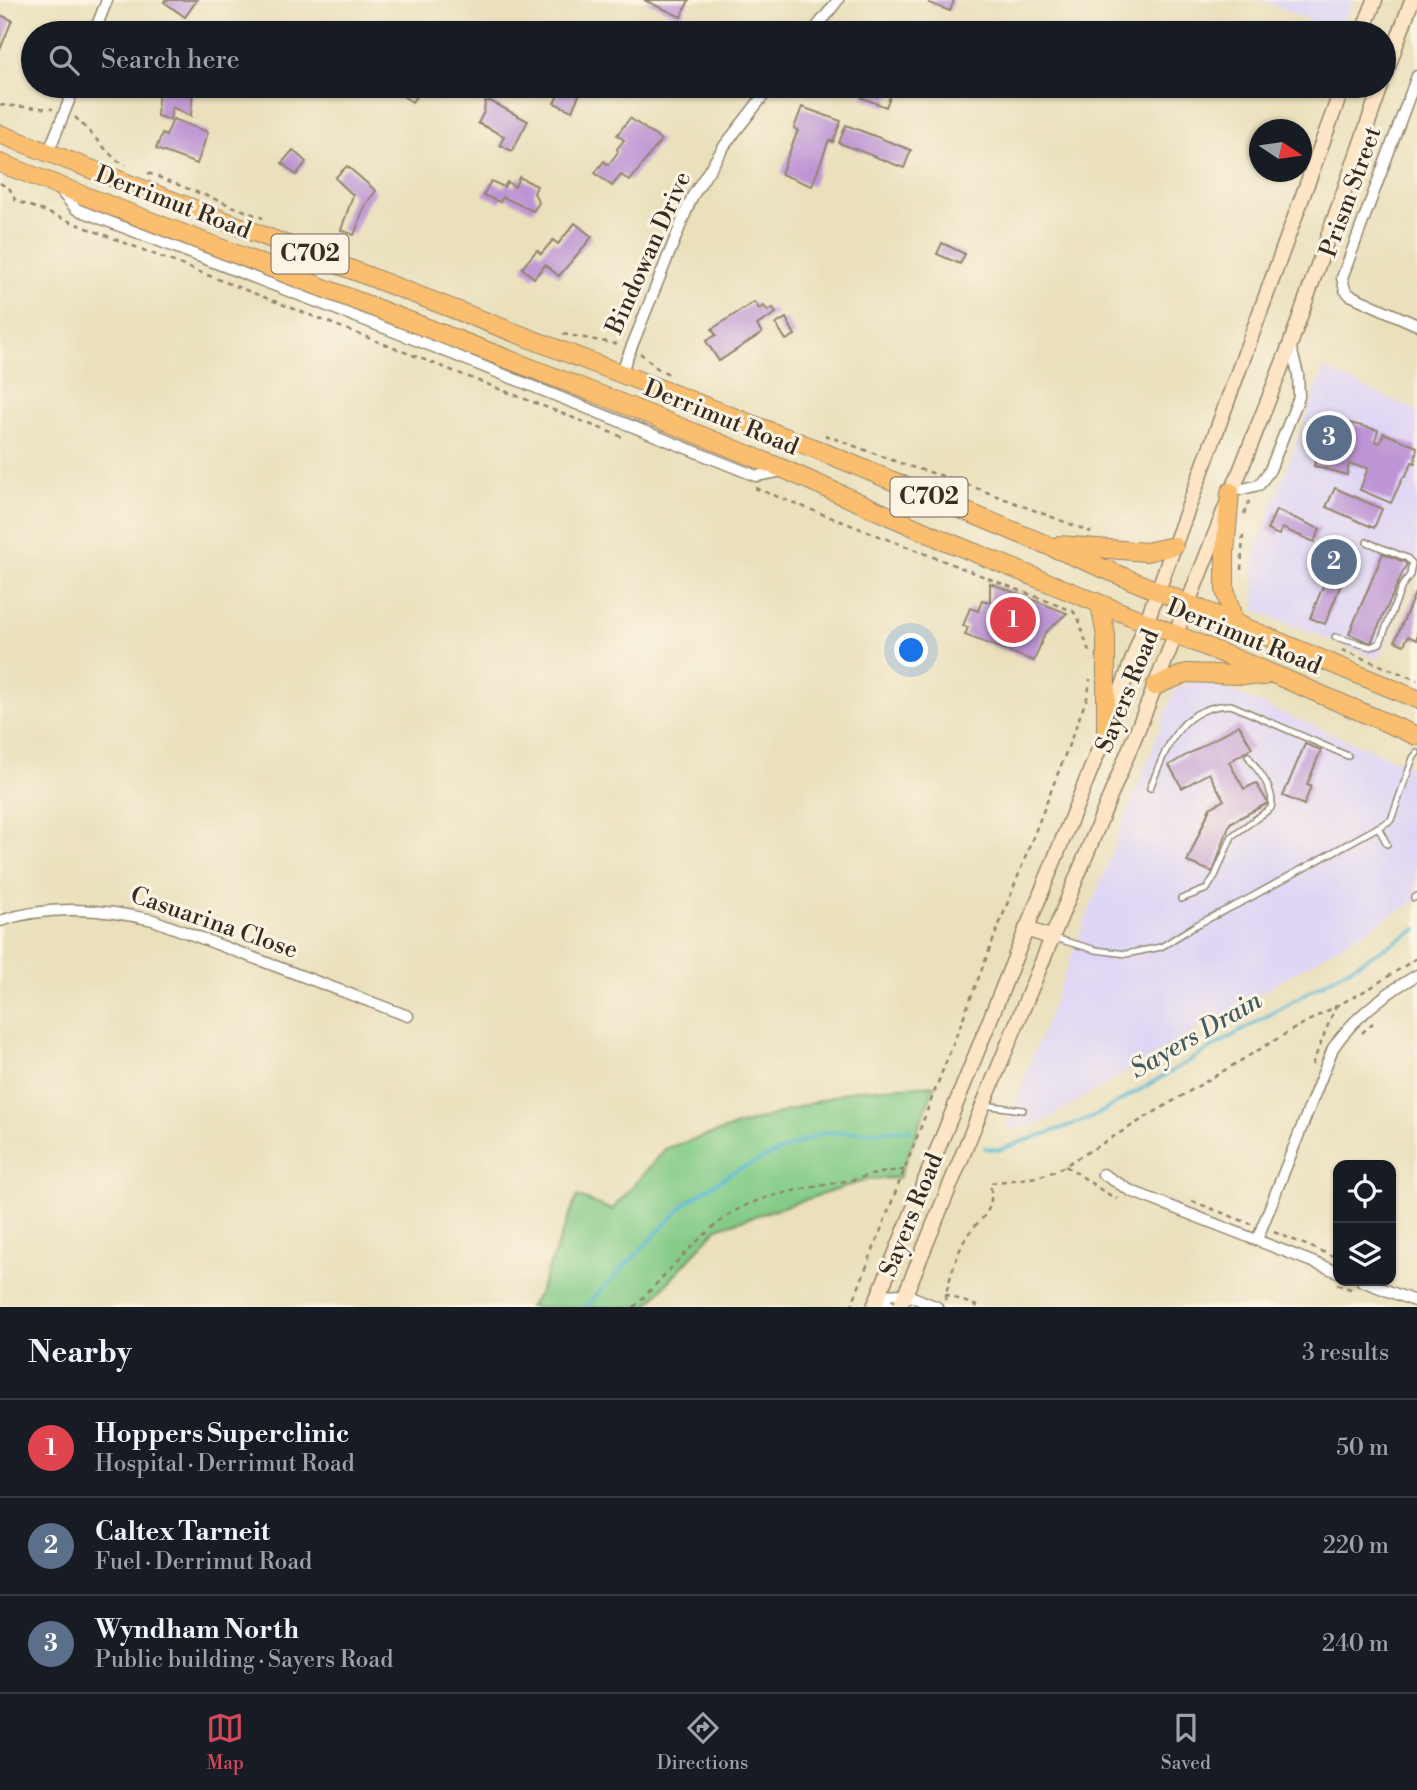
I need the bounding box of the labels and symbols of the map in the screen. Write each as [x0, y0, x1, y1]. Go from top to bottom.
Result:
north arrow [1249, 119, 1312, 182]
street label: Prism Street [1314, 122, 1389, 261]
street label: Derrimut Road [91, 160, 255, 247]
street label: Bindowan Drive [599, 167, 698, 340]
road number: C702 [272, 234, 348, 274]
street label: Derrimut Road [639, 373, 803, 463]
pin: 3 [1306, 412, 1352, 464]
road number: C702 [890, 477, 968, 516]
pin: 2 [1311, 536, 1357, 588]
street label: Derrimut Road [1162, 592, 1326, 682]
pin: 1 [990, 594, 1036, 646]
street label: Sayers Road [1090, 624, 1167, 757]
your location [894, 633, 928, 667]
street label: Casuarina Close [126, 880, 302, 966]
water label: Sayers Drain [1124, 984, 1268, 1086]
street label: Sayers Road [874, 1148, 951, 1281]

